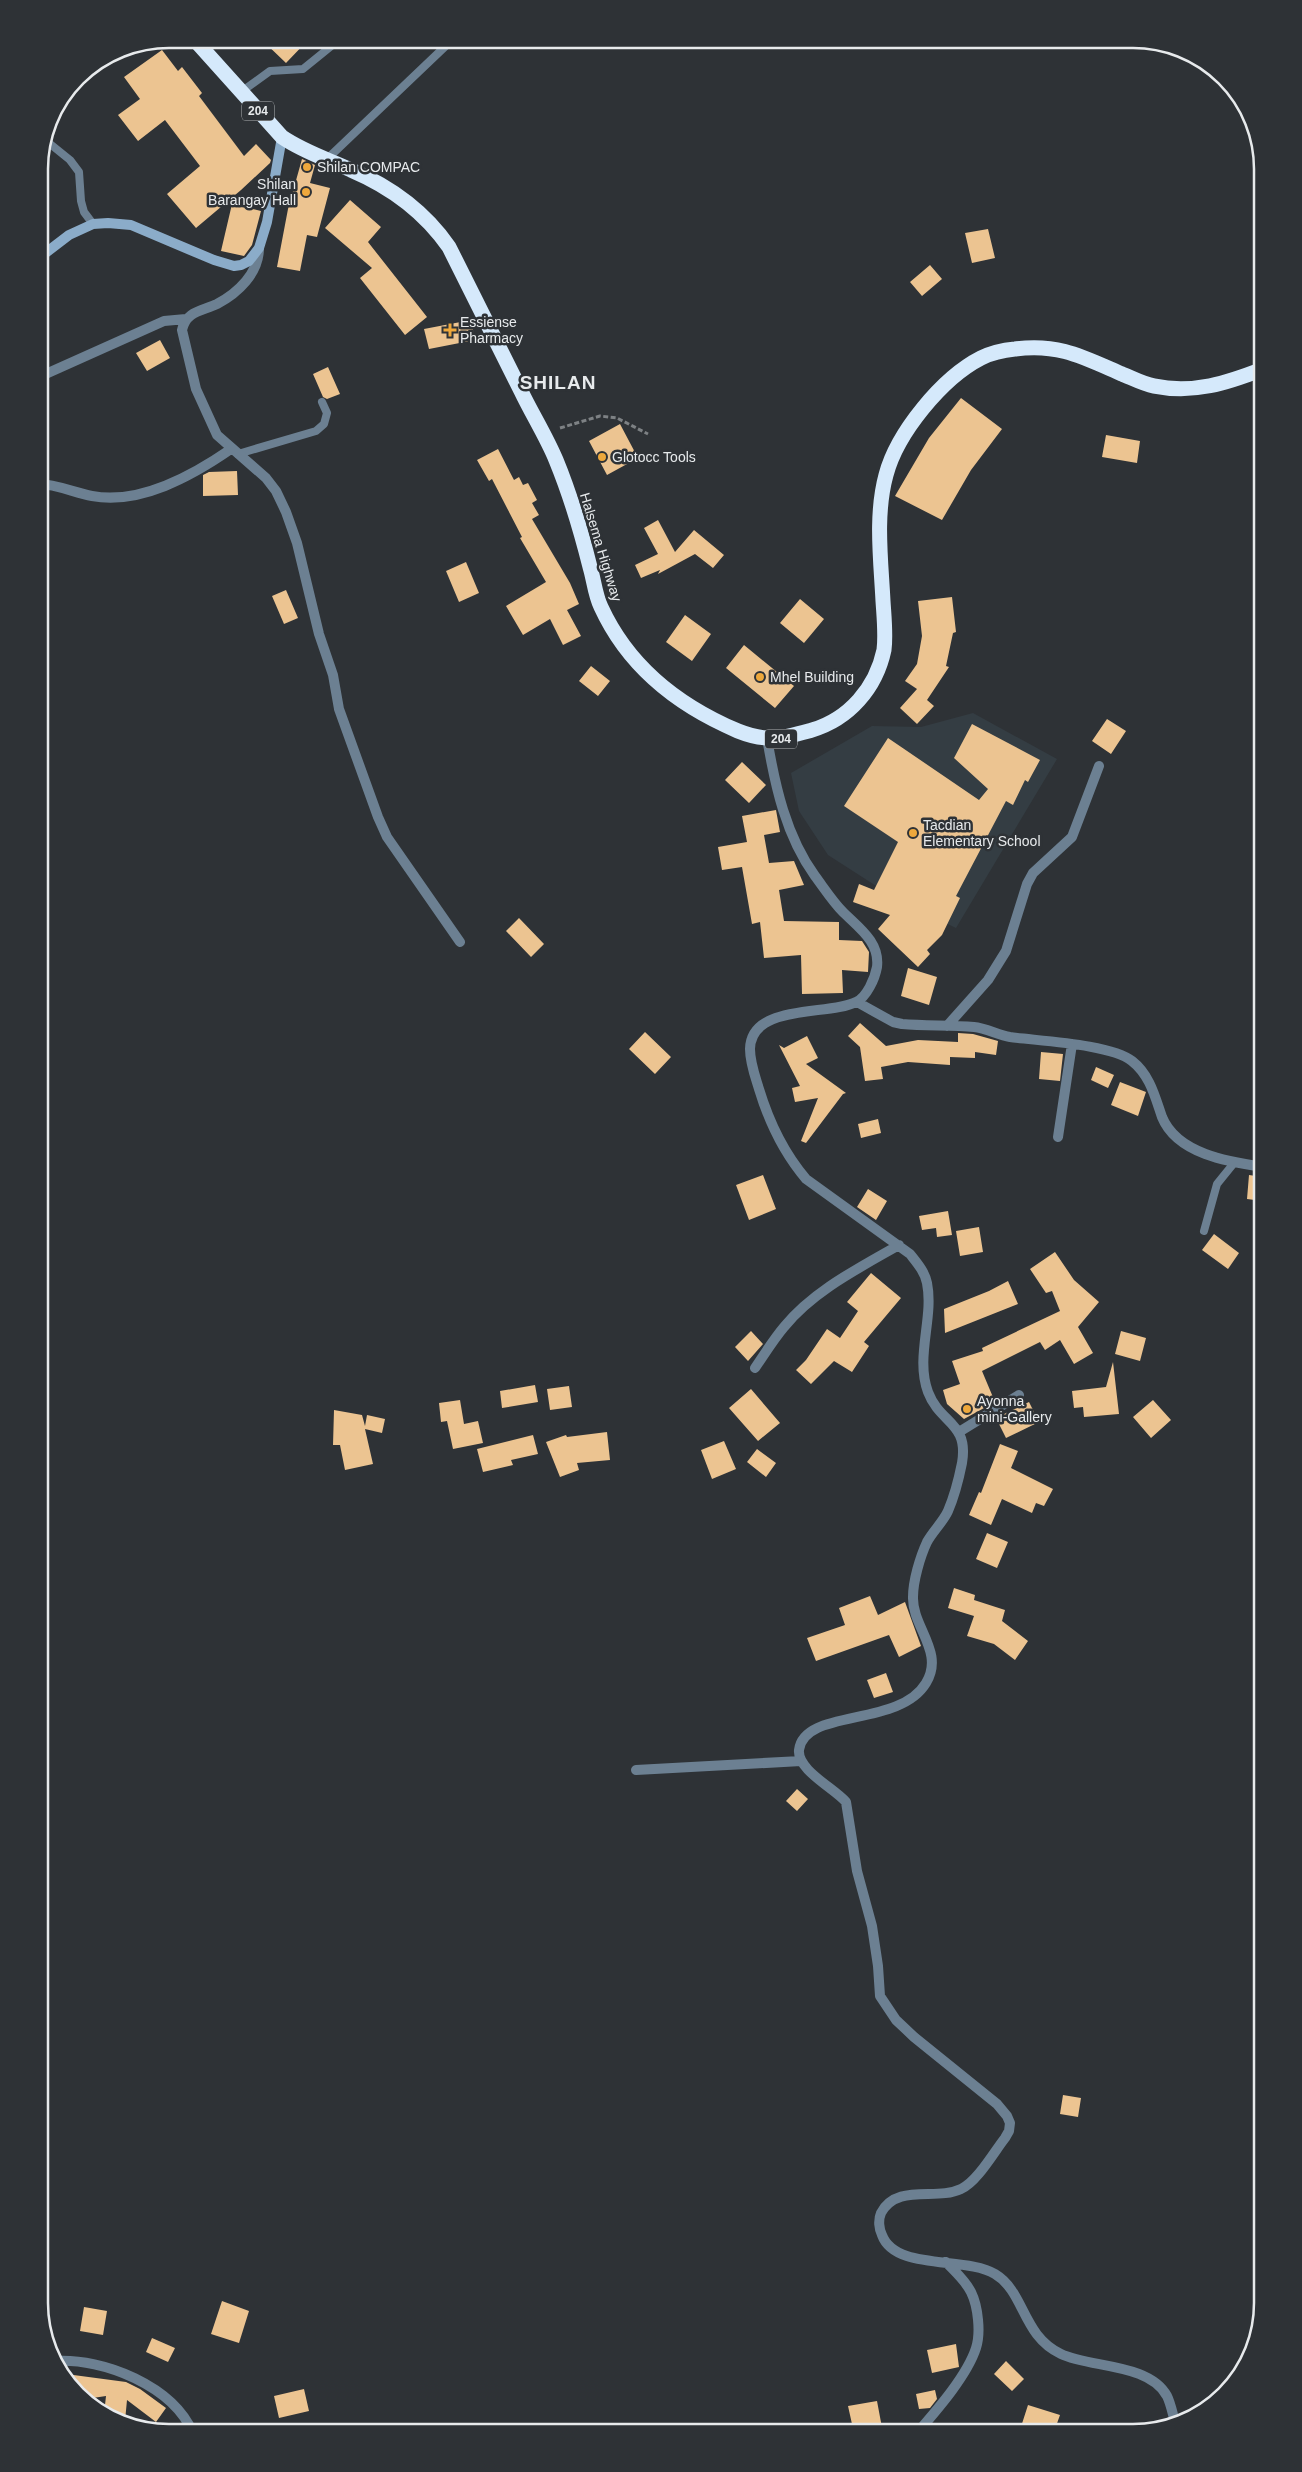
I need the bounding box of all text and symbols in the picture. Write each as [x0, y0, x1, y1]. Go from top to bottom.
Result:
road number: 204 [242, 102, 274, 120]
place label: Shilan COMPAC [317, 159, 420, 175]
marker: Shilan COMPAC [301, 161, 313, 173]
place label: Shilan Barangay Hall [208, 176, 296, 208]
marker: Shilan Barangay Hall [300, 186, 312, 198]
place label: Essiense Pharmacy [460, 314, 523, 346]
marker: Essiense Pharmacy [444, 324, 456, 336]
district label: SHILAN [520, 372, 596, 393]
place label: Glotocc Tools [612, 449, 696, 465]
marker: Glotocc Tools [596, 451, 608, 463]
street label: Halsema Highway [577, 491, 625, 603]
place label: Mhel Building [770, 669, 854, 685]
marker: Mhel Building [754, 671, 766, 683]
road number: 204 [765, 730, 797, 749]
place label: Tacdian Elementary School [923, 817, 1041, 849]
marker: Tacdian Elementary School [907, 827, 919, 839]
place label: Ayonna mini-Gallery [977, 1393, 1052, 1425]
marker: Ayonna mini-Gallery [961, 1403, 973, 1415]

